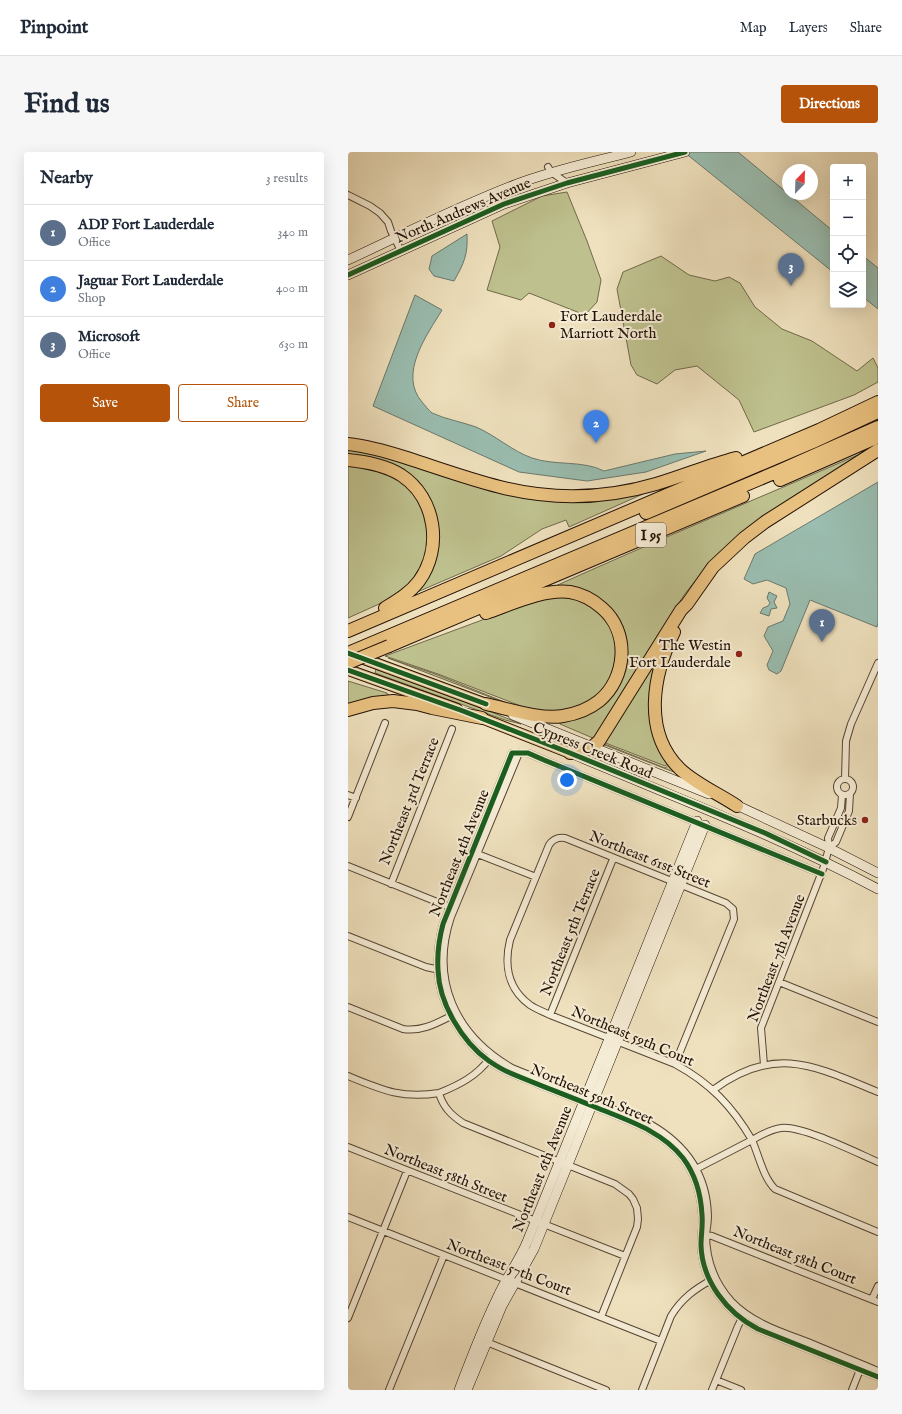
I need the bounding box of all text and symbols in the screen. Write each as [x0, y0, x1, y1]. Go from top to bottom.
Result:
text: Pinpoint [20, 16, 88, 40]
text: Map [740, 19, 767, 37]
text: Layers [789, 19, 828, 37]
text: Share [850, 19, 882, 37]
button: Directions [781, 85, 878, 123]
text: Find us [24, 87, 110, 122]
north arrow [782, 164, 818, 200]
map controls [830, 164, 866, 308]
button: + [830, 164, 866, 200]
text: Nearby [40, 168, 93, 189]
text: 3 results [266, 170, 308, 187]
street label: North Andrews Avenue [393, 173, 534, 248]
button: − [830, 200, 866, 236]
text: ADP Fort Lauderdale [78, 215, 214, 234]
text: 1 [51, 224, 55, 241]
text: 340 m [278, 224, 308, 241]
text: Office [78, 234, 110, 251]
button: locate [830, 236, 866, 272]
pin: 3 [778, 253, 804, 286]
text: Jaguar Fort Lauderdale [78, 271, 223, 290]
button: layers [830, 272, 866, 308]
text: 2 [50, 280, 56, 297]
text: 400 m [276, 280, 308, 297]
text: Shop [78, 290, 106, 307]
place label: Fort Lauderdale Marriott North [560, 307, 662, 343]
marker: Fort Lauderdale Marriott North [547, 320, 557, 330]
text: Microsoft [78, 327, 140, 346]
text: 3 [51, 336, 55, 353]
text: 630 m [278, 336, 308, 353]
text: Office [78, 346, 110, 363]
button: Save [40, 384, 170, 422]
button: Share [178, 384, 308, 422]
pin: 2 [583, 410, 609, 443]
road number: I 95 [636, 523, 666, 547]
pin: 1 [809, 609, 835, 642]
place label: The Westin Fort Lauderdale [629, 636, 731, 672]
marker: The Westin Fort Lauderdale [734, 649, 744, 659]
street label: Cypress Creek Road [530, 718, 656, 784]
street label: Northeast 3rd Terrace [375, 734, 444, 868]
your location [557, 770, 577, 790]
street label: Northeast 4th Avenue [425, 787, 494, 920]
place label: Starbucks [797, 811, 857, 830]
marker: Starbucks [860, 815, 870, 825]
street label: Northeast 61st Street [586, 826, 713, 892]
street label: Northeast 5th Terrace [536, 866, 605, 999]
street label: Northeast 7th Avenue [743, 891, 810, 1025]
street label: Northeast 59th Court [568, 1002, 697, 1071]
street label: Northeast 59th Street [527, 1060, 656, 1129]
street label: Northeast 6th Avenue [508, 1103, 577, 1235]
street label: Northeast 58th Street [381, 1140, 510, 1207]
street label: Northeast 58th Court [730, 1222, 859, 1289]
street label: Northeast 57th Court [444, 1235, 574, 1300]

